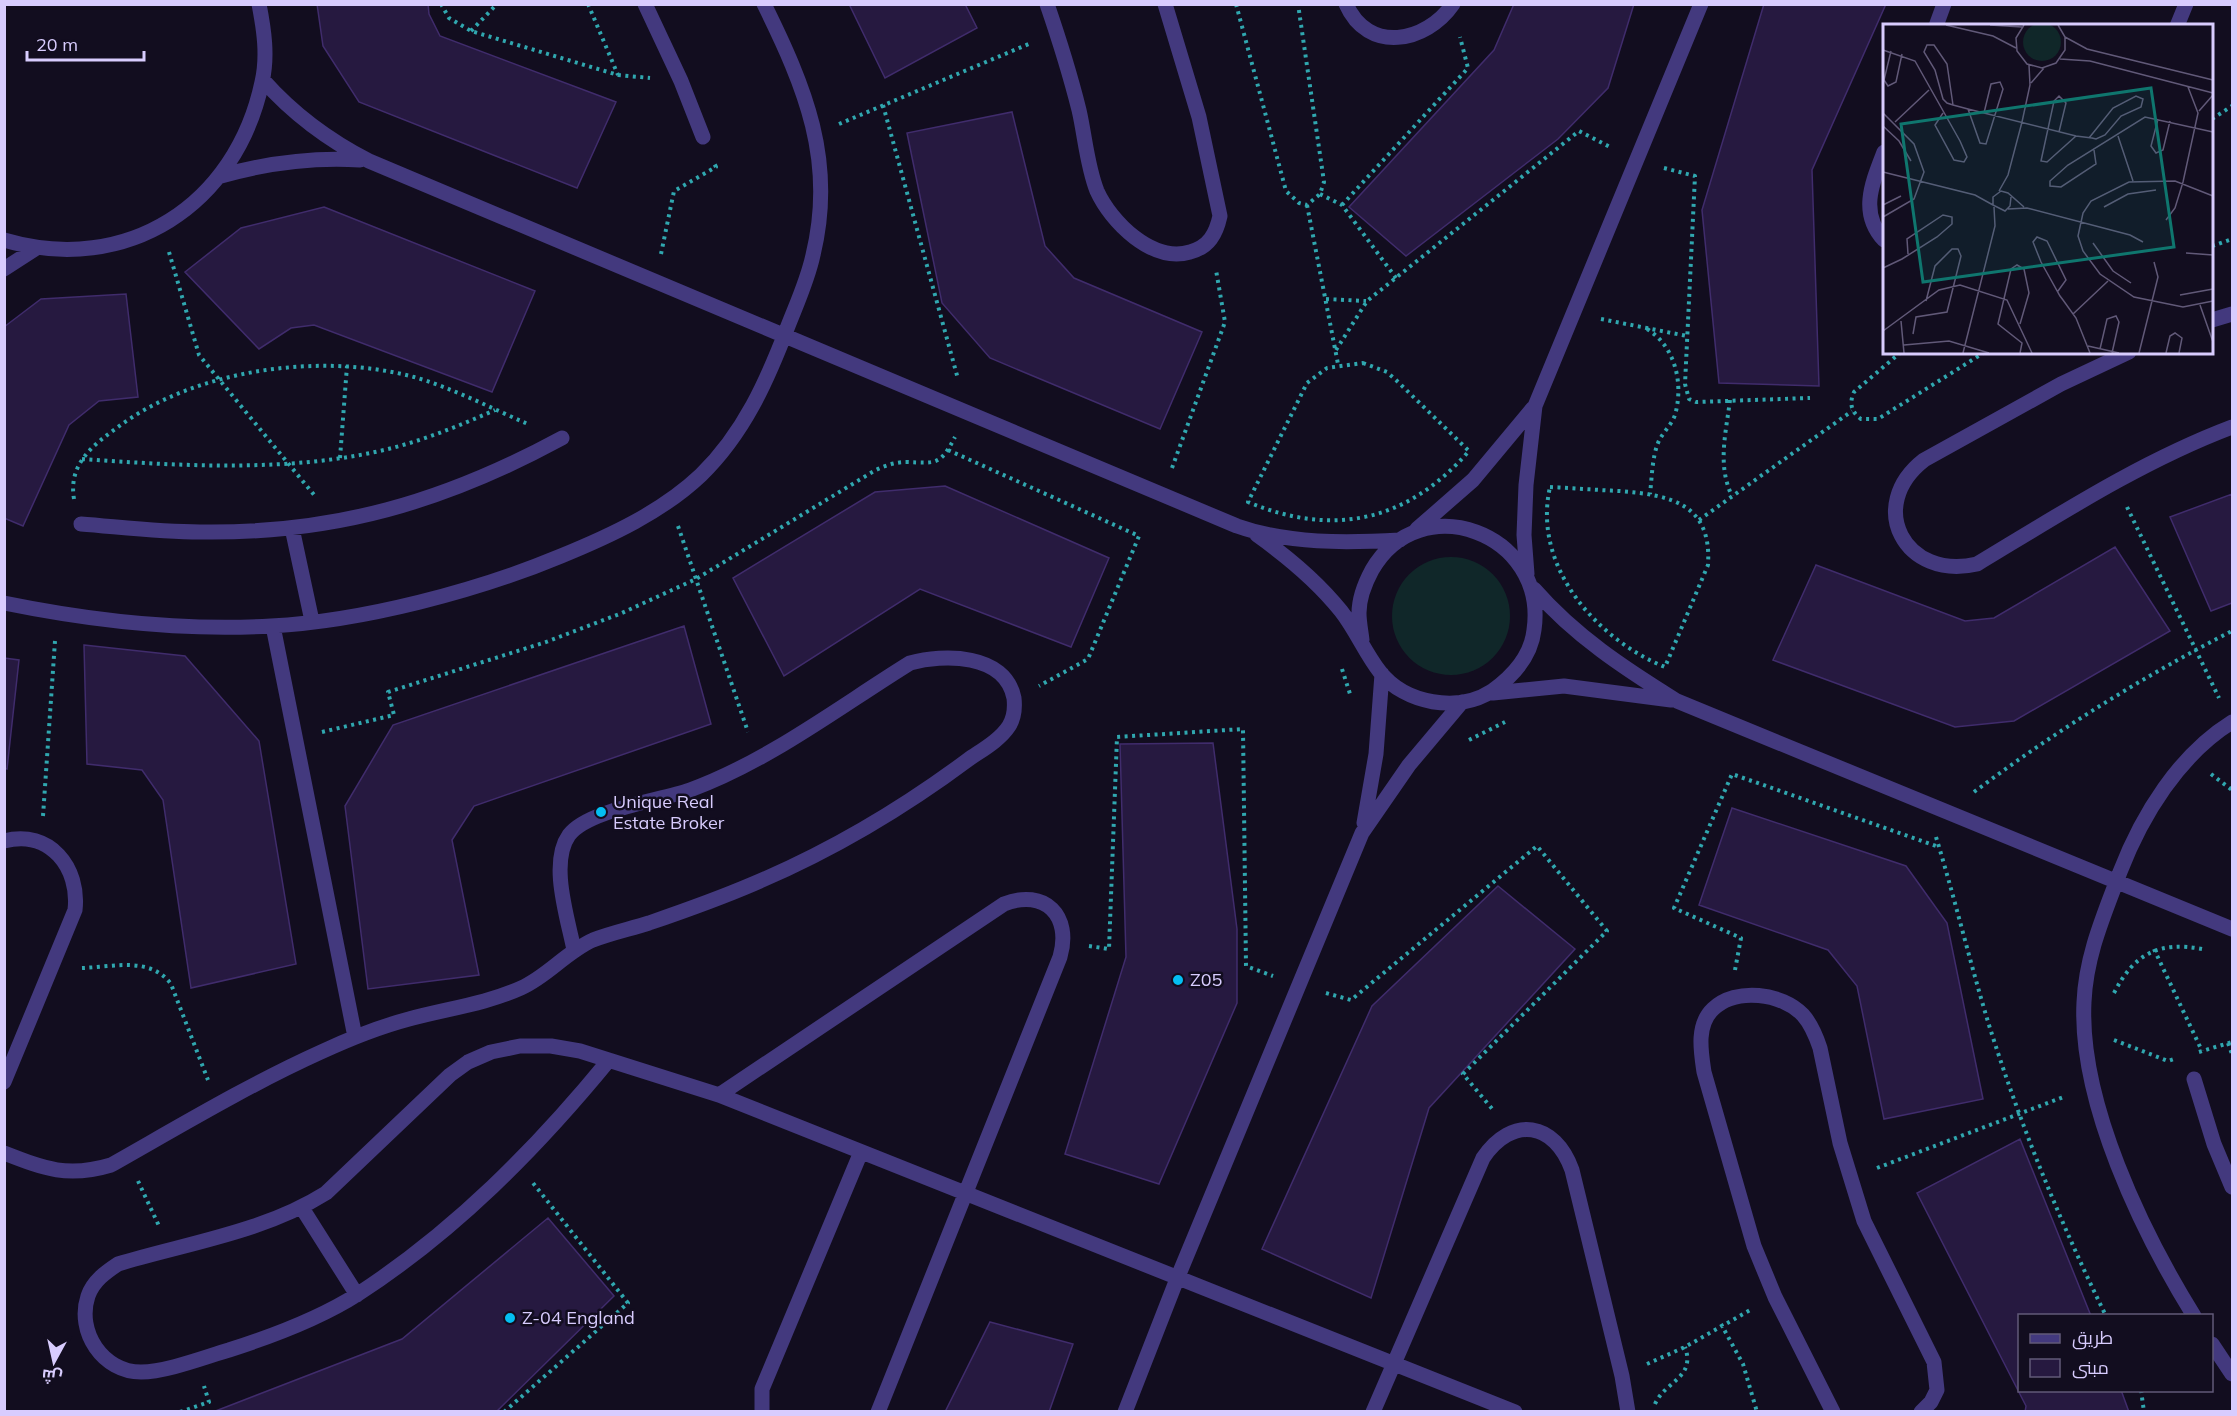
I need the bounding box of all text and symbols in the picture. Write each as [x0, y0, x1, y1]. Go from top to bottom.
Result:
scale bar [27, 24, 144, 62]
inset map [1883, 24, 2213, 354]
text: 20 m [36, 33, 78, 56]
place label: Unique Real Estate Broker [613, 790, 725, 834]
marker: Unique Real Estate Broker [594, 805, 608, 819]
place label: Z05 [1190, 968, 1223, 991]
marker: Z05 [1171, 973, 1185, 987]
place label: Z-04 England [522, 1306, 635, 1329]
marker: Z-04 England [503, 1311, 517, 1325]
legend [2018, 1314, 2213, 1392]
text: طريق [2072, 1326, 2113, 1350]
north arrow [24, 1332, 84, 1392]
text: مبنى [2072, 1356, 2109, 1379]
text: ش [40, 1366, 63, 1388]

